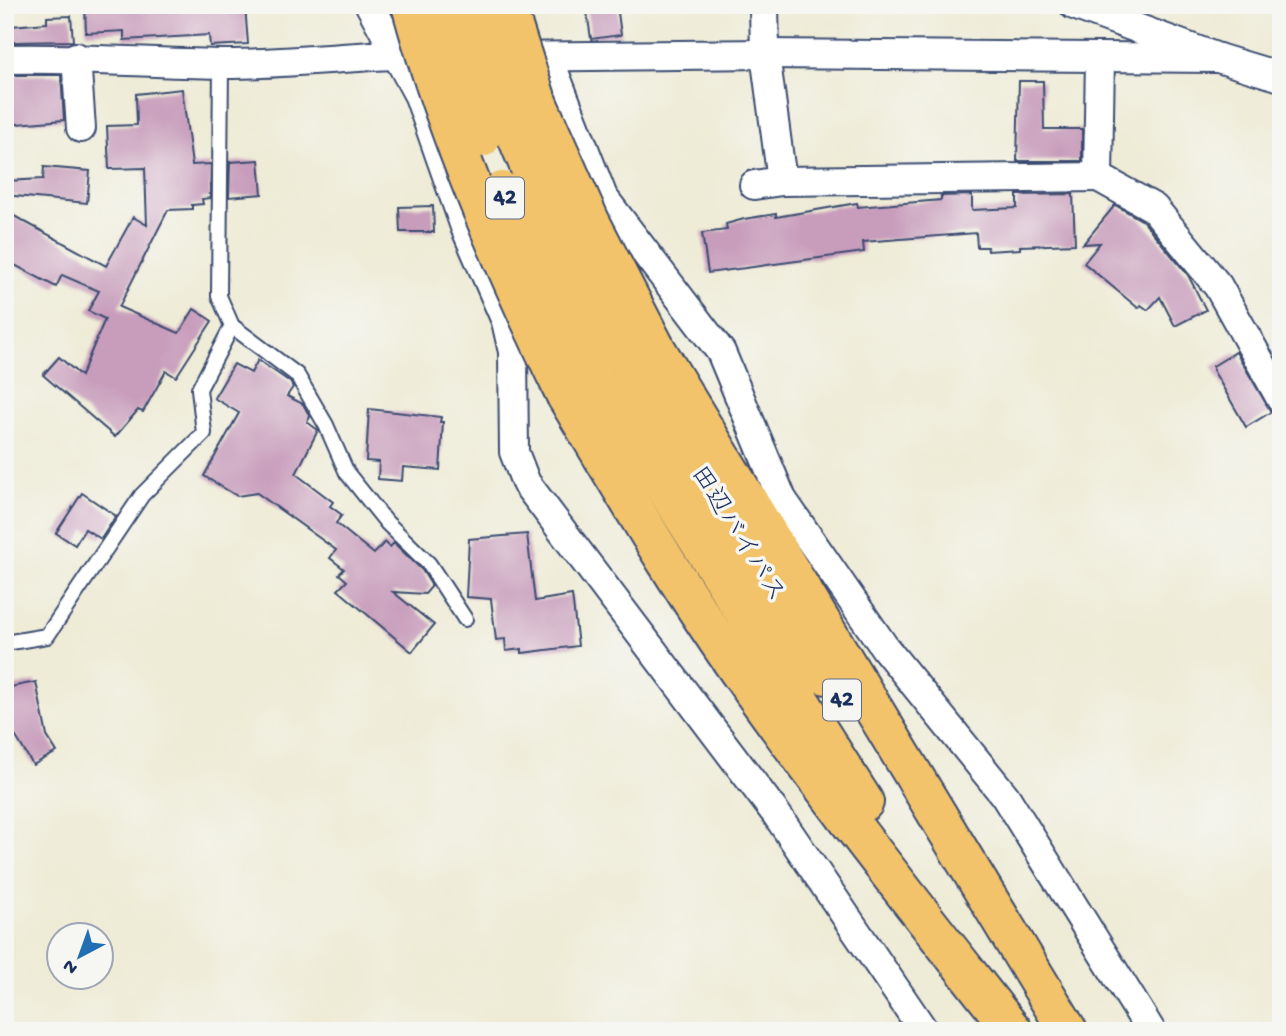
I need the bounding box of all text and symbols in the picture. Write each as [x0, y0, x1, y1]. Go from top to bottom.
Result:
road number: 42 [486, 178, 524, 218]
street label: 田辺バイパス [682, 461, 790, 609]
road number: 42 [823, 680, 861, 720]
north arrow [46, 920, 116, 990]
text: N [59, 953, 83, 979]

